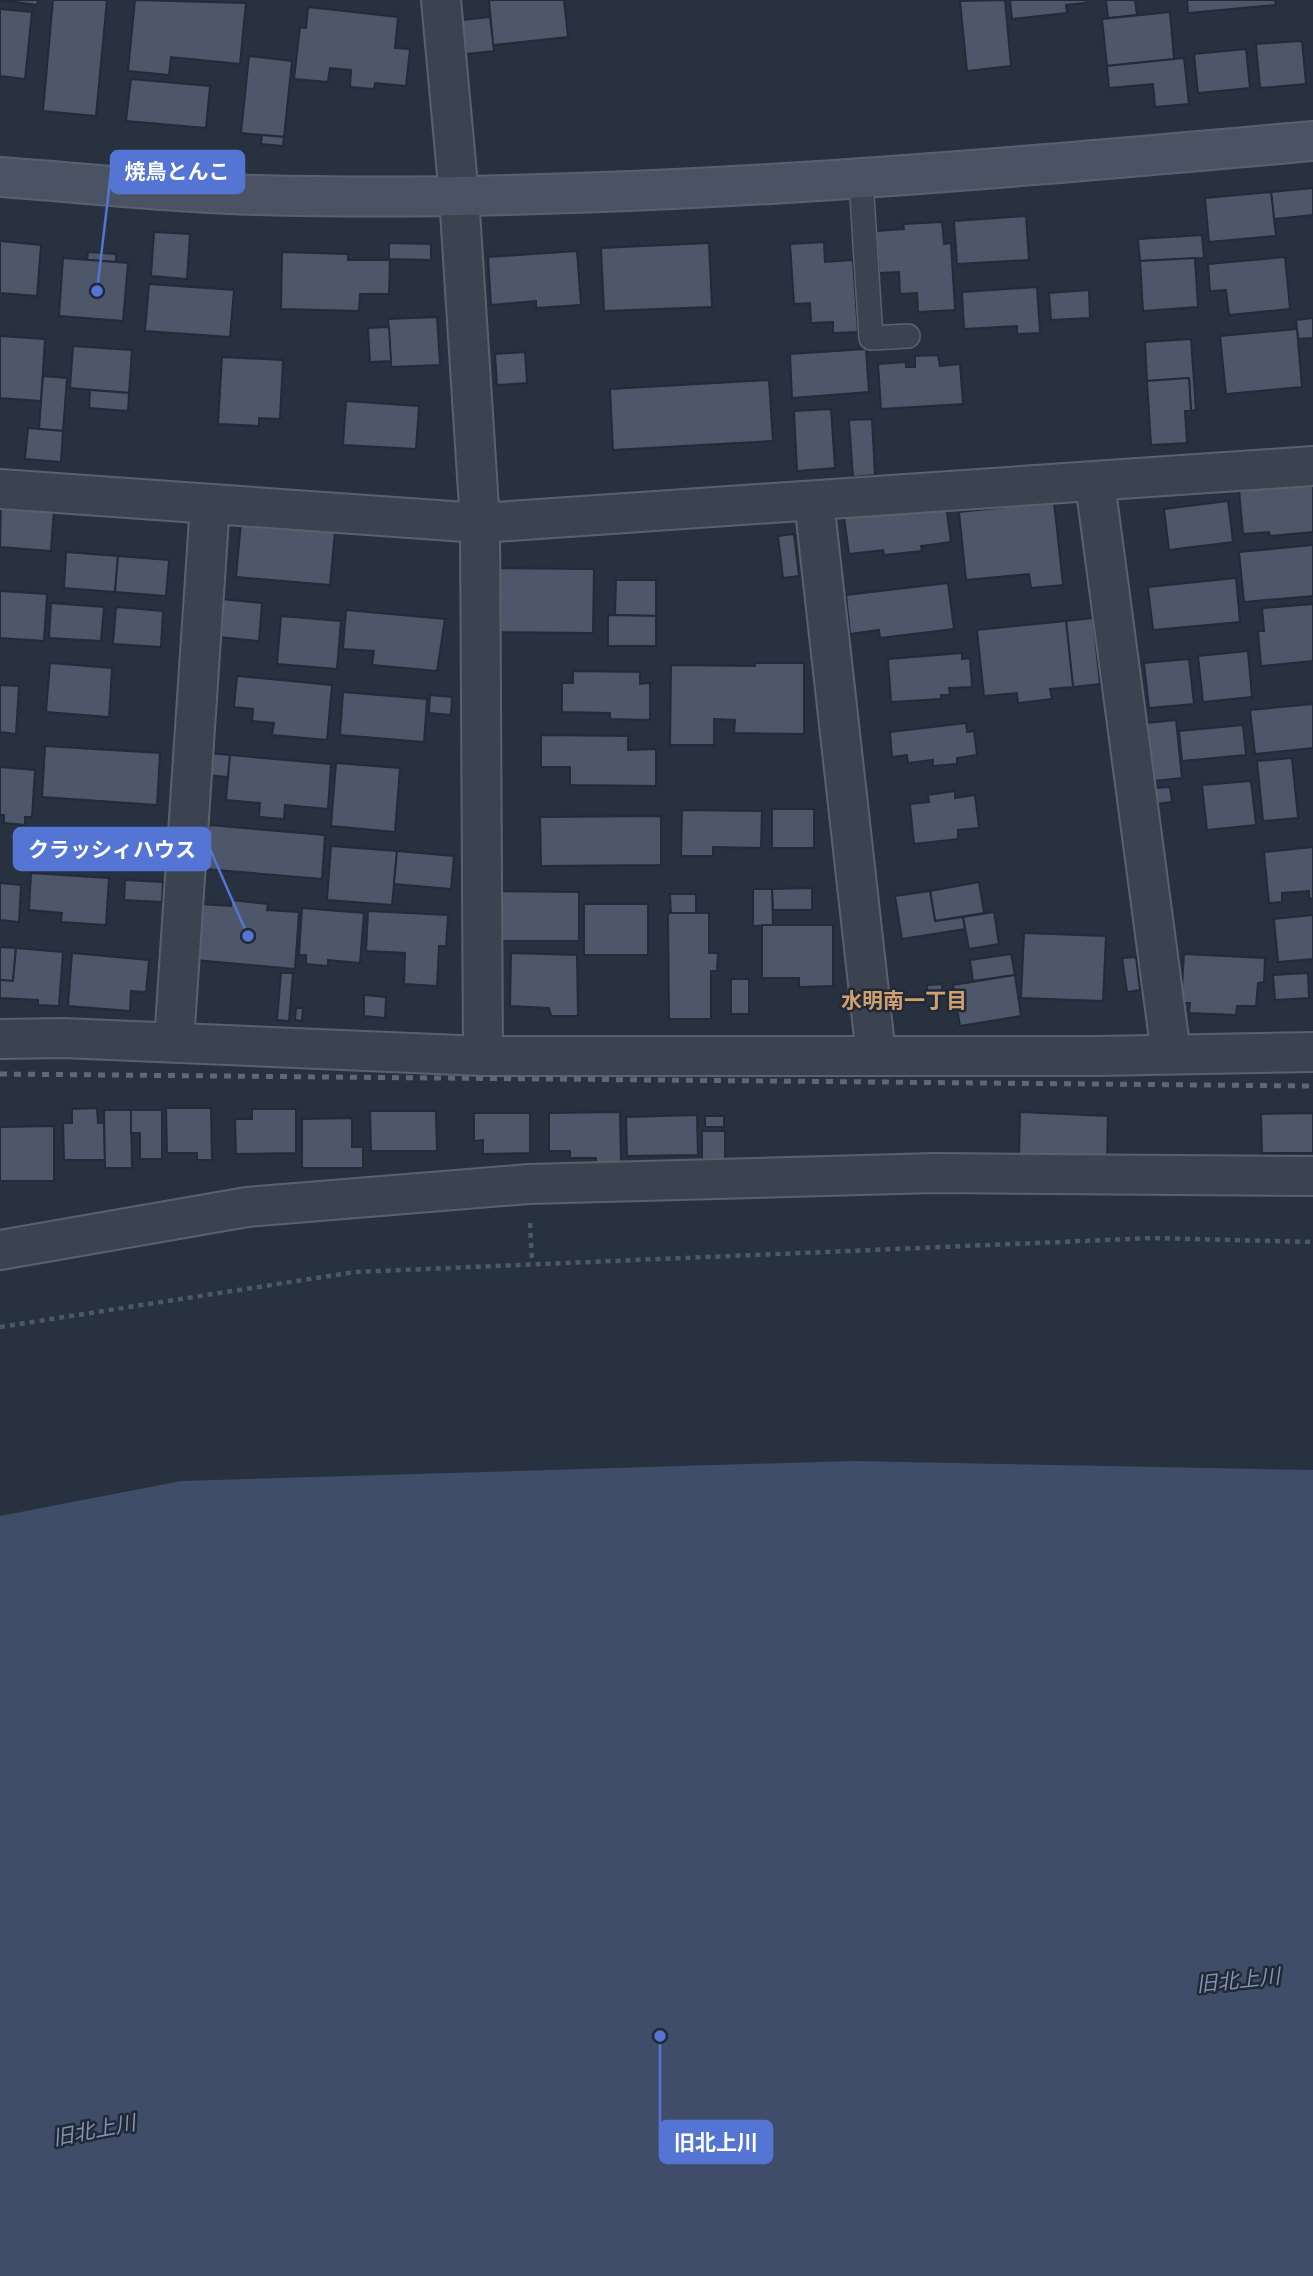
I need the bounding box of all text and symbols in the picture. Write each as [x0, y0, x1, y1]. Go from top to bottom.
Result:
callout: 焼鳥とんこ [111, 151, 244, 193]
text: 焼鳥とんこ [125, 159, 230, 184]
callout: クラッシィハウス [14, 828, 210, 870]
text: クラッシィハウス [28, 837, 196, 862]
district label: 水明南一丁目 [841, 988, 967, 1013]
water label: 旧北上川 [1195, 1963, 1283, 1997]
water label: 旧北上川 [50, 2109, 140, 2150]
callout: 旧北上川 [660, 2121, 772, 2163]
text: 旧北上川 [674, 2130, 758, 2155]

